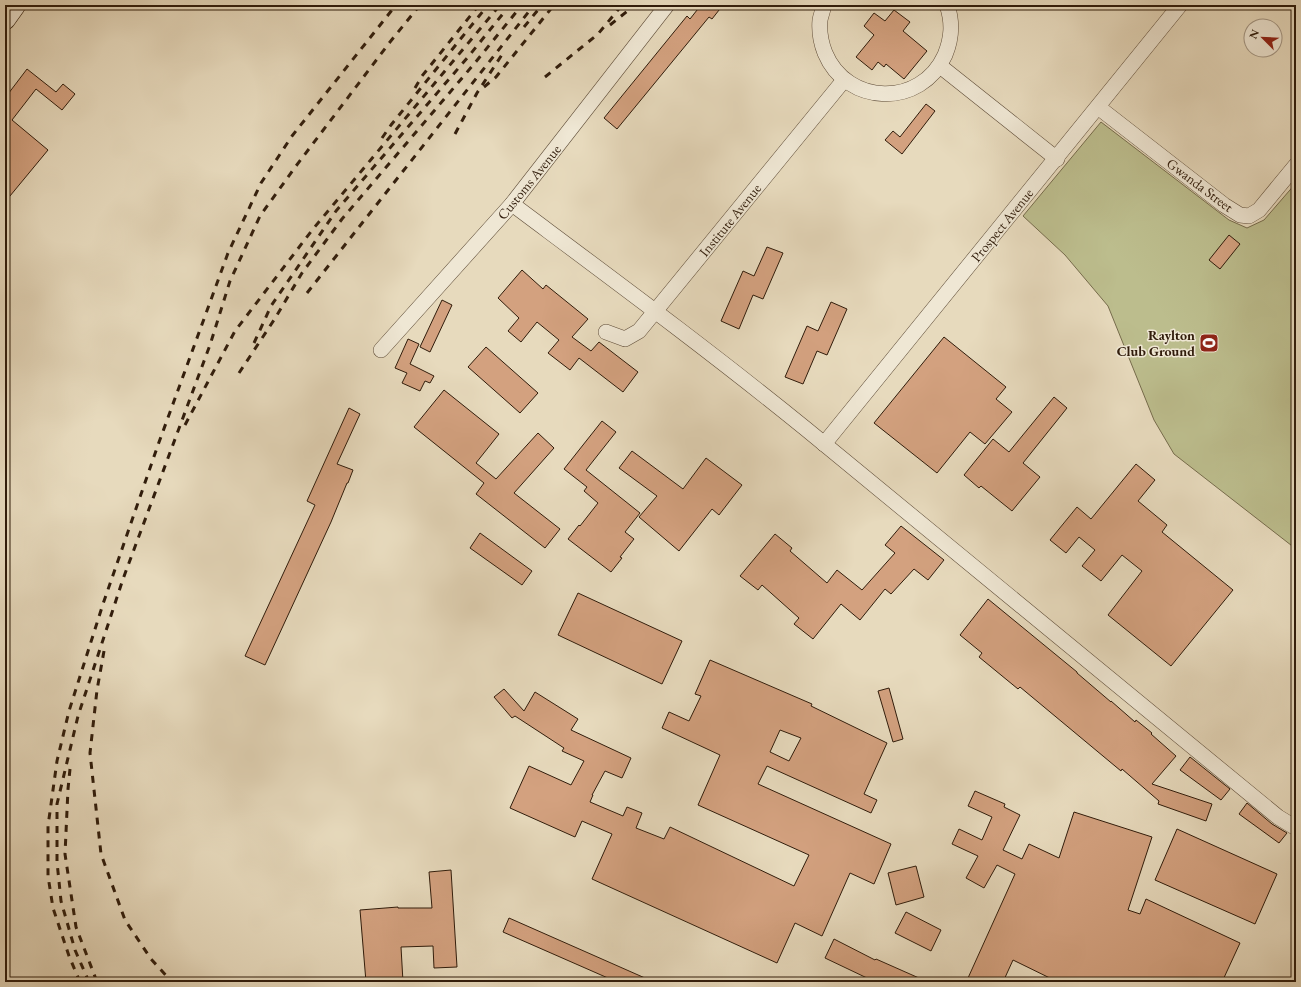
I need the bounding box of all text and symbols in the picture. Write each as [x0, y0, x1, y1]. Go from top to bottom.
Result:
north arrow [1243, 18, 1283, 58]
text: N [1246, 27, 1262, 41]
street label: Customs Avenue [493, 140, 565, 223]
street label: Gwanda Street [1163, 154, 1237, 216]
street label: Institute Avenue [695, 179, 765, 260]
street label: Prospect Avenue [967, 184, 1037, 265]
place label: Raylton Club Ground [1117, 326, 1195, 360]
sports icon: Raylton Club Ground [1198, 332, 1220, 354]

